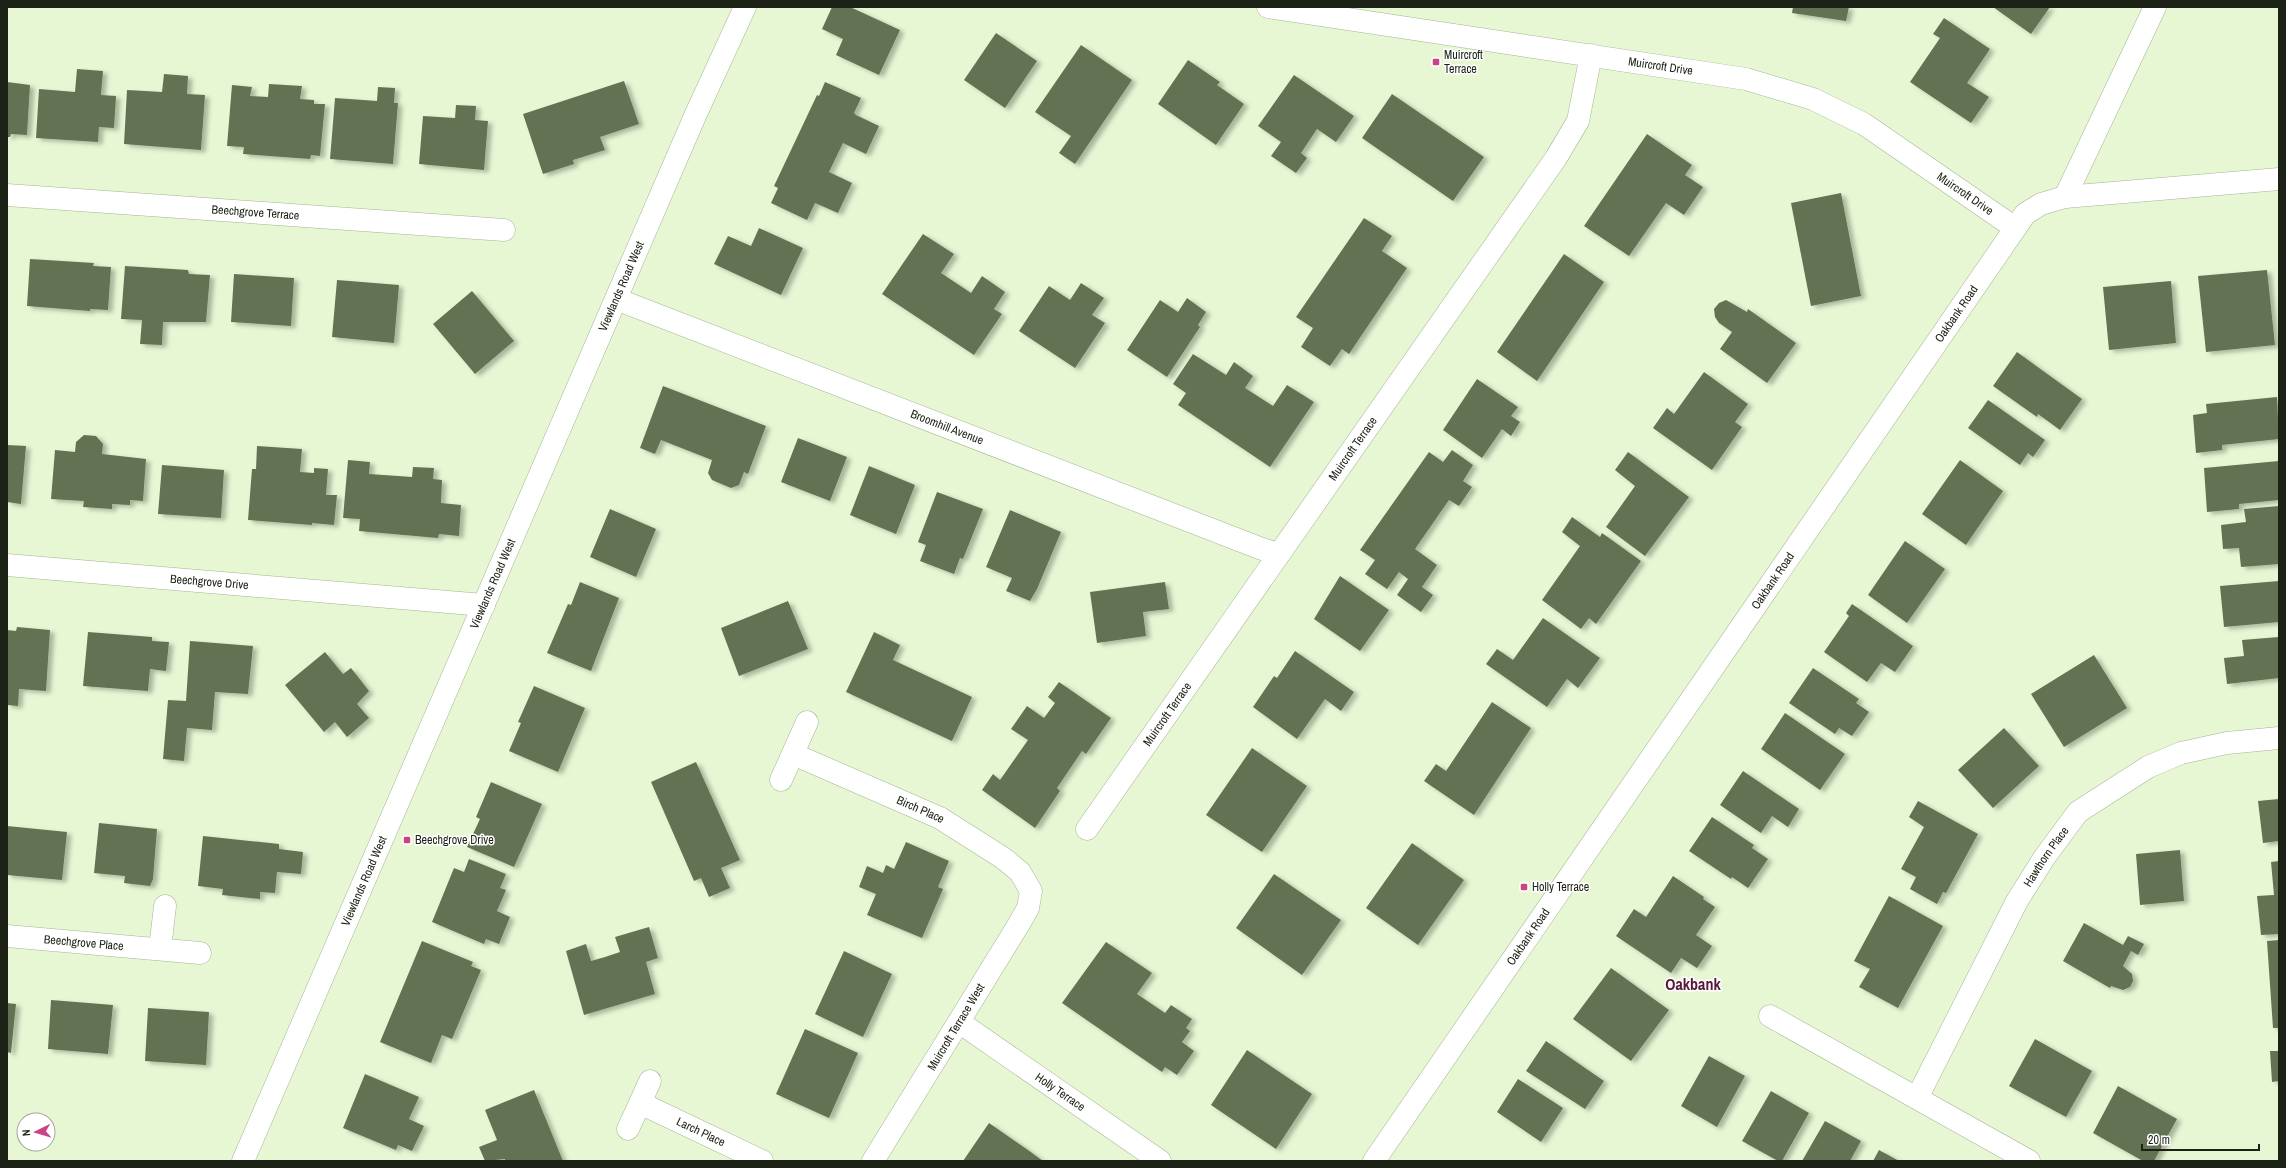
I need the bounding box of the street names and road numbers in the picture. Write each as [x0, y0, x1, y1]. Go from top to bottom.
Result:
street label: Muircroft Drive [1627, 53, 1694, 79]
street label: Muircroft Drive [1934, 169, 1997, 219]
street label: Beechgrove Terrace [211, 201, 300, 224]
street label: Viewlands Road West [595, 239, 648, 334]
street label: Oakbank Road [1931, 282, 1982, 345]
street label: Broomhill Avenue [908, 406, 986, 448]
street label: Muircroft Terrace [1325, 414, 1381, 484]
street label: Viewlands Road West [466, 536, 519, 631]
street label: Oakbank Road [1748, 549, 1798, 612]
street label: Beechgrove Drive [169, 571, 249, 593]
street label: Muircroft Terrace [1139, 679, 1195, 749]
street label: Birch Place [894, 792, 948, 827]
street label: Hawthorn Place [2020, 823, 2072, 890]
street label: Viewlands Road West [338, 833, 391, 929]
street label: Oakbank Road [1503, 905, 1553, 968]
street label: Beechgrove Place [43, 931, 124, 954]
street label: Muircroft Terrace West [924, 980, 989, 1074]
street label: Holly Terrace [1032, 1069, 1088, 1115]
street label: Larch Place [674, 1114, 728, 1150]

